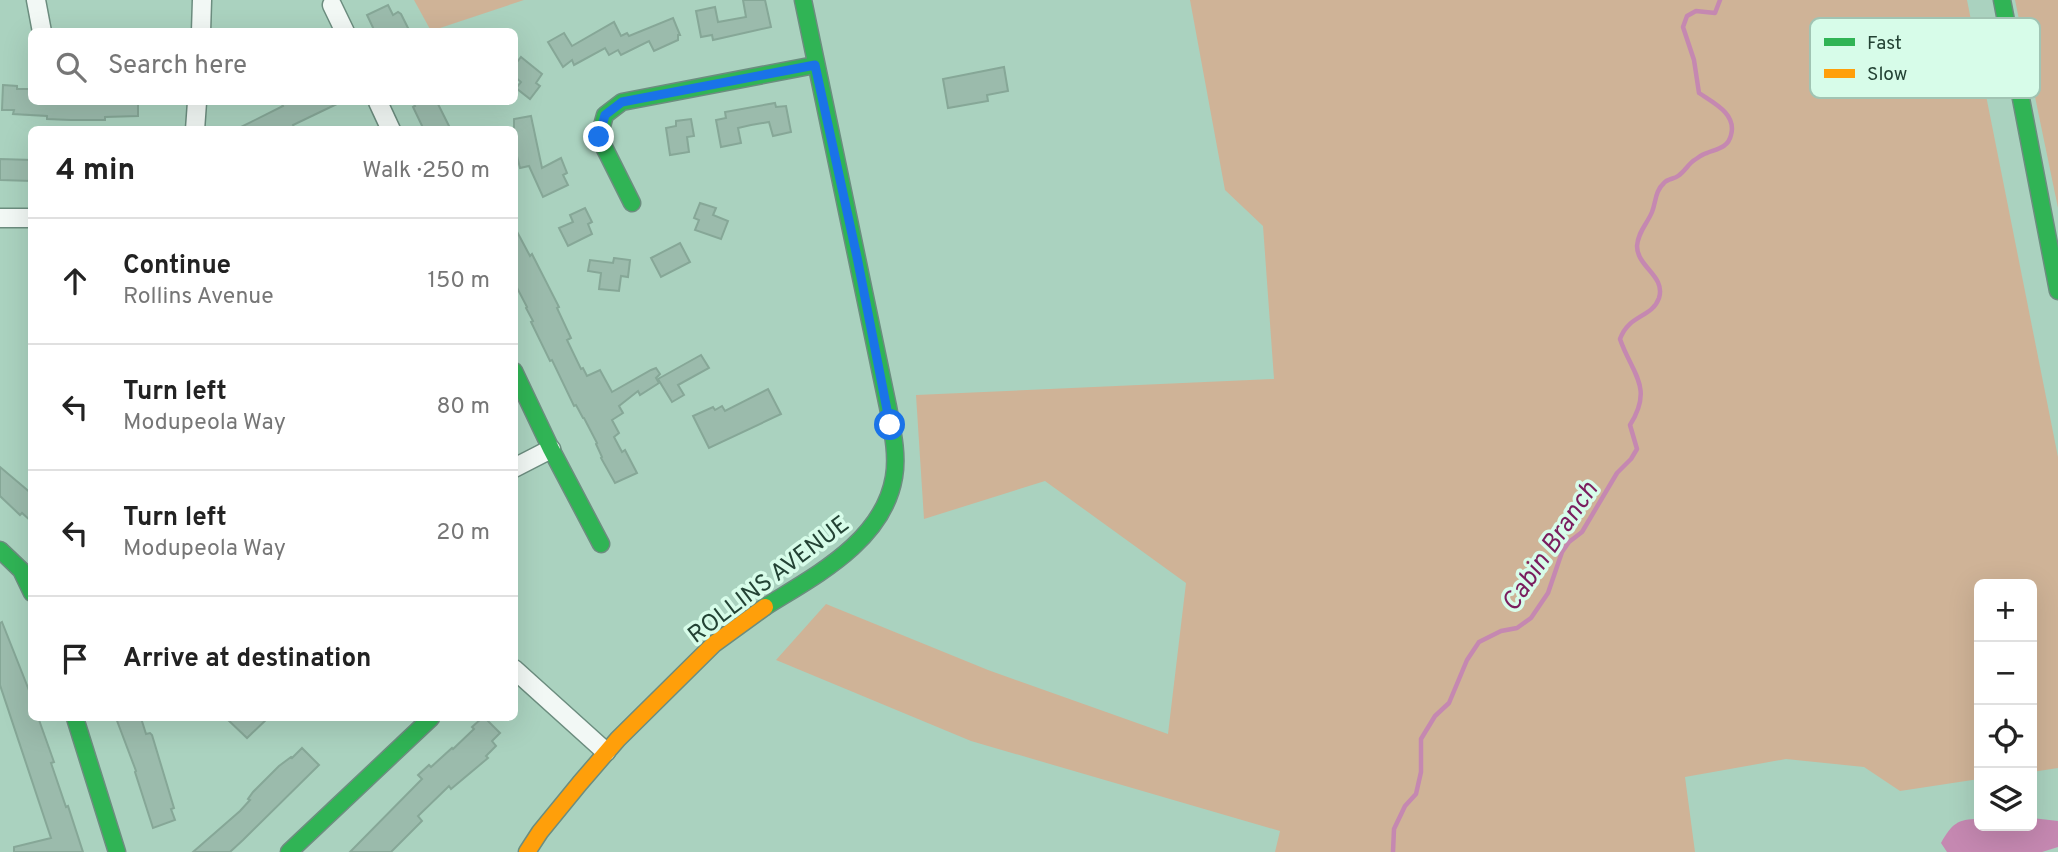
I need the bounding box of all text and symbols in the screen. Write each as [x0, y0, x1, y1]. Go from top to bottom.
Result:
legend [1810, 18, 2040, 98]
search box [28, 28, 518, 105]
text: Fast [1867, 32, 1902, 56]
icon: search [52, 48, 90, 86]
text: Search here [108, 50, 247, 83]
text: Slow [1867, 63, 1907, 87]
route end [583, 121, 614, 152]
text: 4 min [56, 153, 135, 190]
text: Walk · 250 m [362, 157, 490, 186]
text: Continue [123, 250, 231, 283]
icon: ahead [56, 262, 94, 300]
text: 150 m [428, 267, 490, 296]
text: Rollins Avenue [123, 283, 274, 312]
text: Turn left [123, 376, 227, 409]
icon: left [56, 388, 94, 426]
text: 80 m [437, 393, 490, 422]
text: Modupeola Way [123, 409, 286, 438]
route start [874, 409, 905, 440]
water label: Cabin Branch [1495, 476, 1607, 619]
text: Turn left [123, 502, 227, 535]
street label: ROLLINS AVENUE [683, 510, 856, 651]
icon: left [56, 514, 94, 552]
text: 20 m [436, 519, 490, 548]
text: Modupeola Way [123, 535, 286, 564]
map controls [1974, 579, 2037, 831]
button: + [1974, 579, 2037, 642]
icon: arrive [56, 640, 94, 678]
button: − [1974, 642, 2037, 705]
text: Arrive at destination [123, 643, 371, 676]
button: locate [1974, 705, 2037, 768]
button: layers [1974, 768, 2037, 831]

